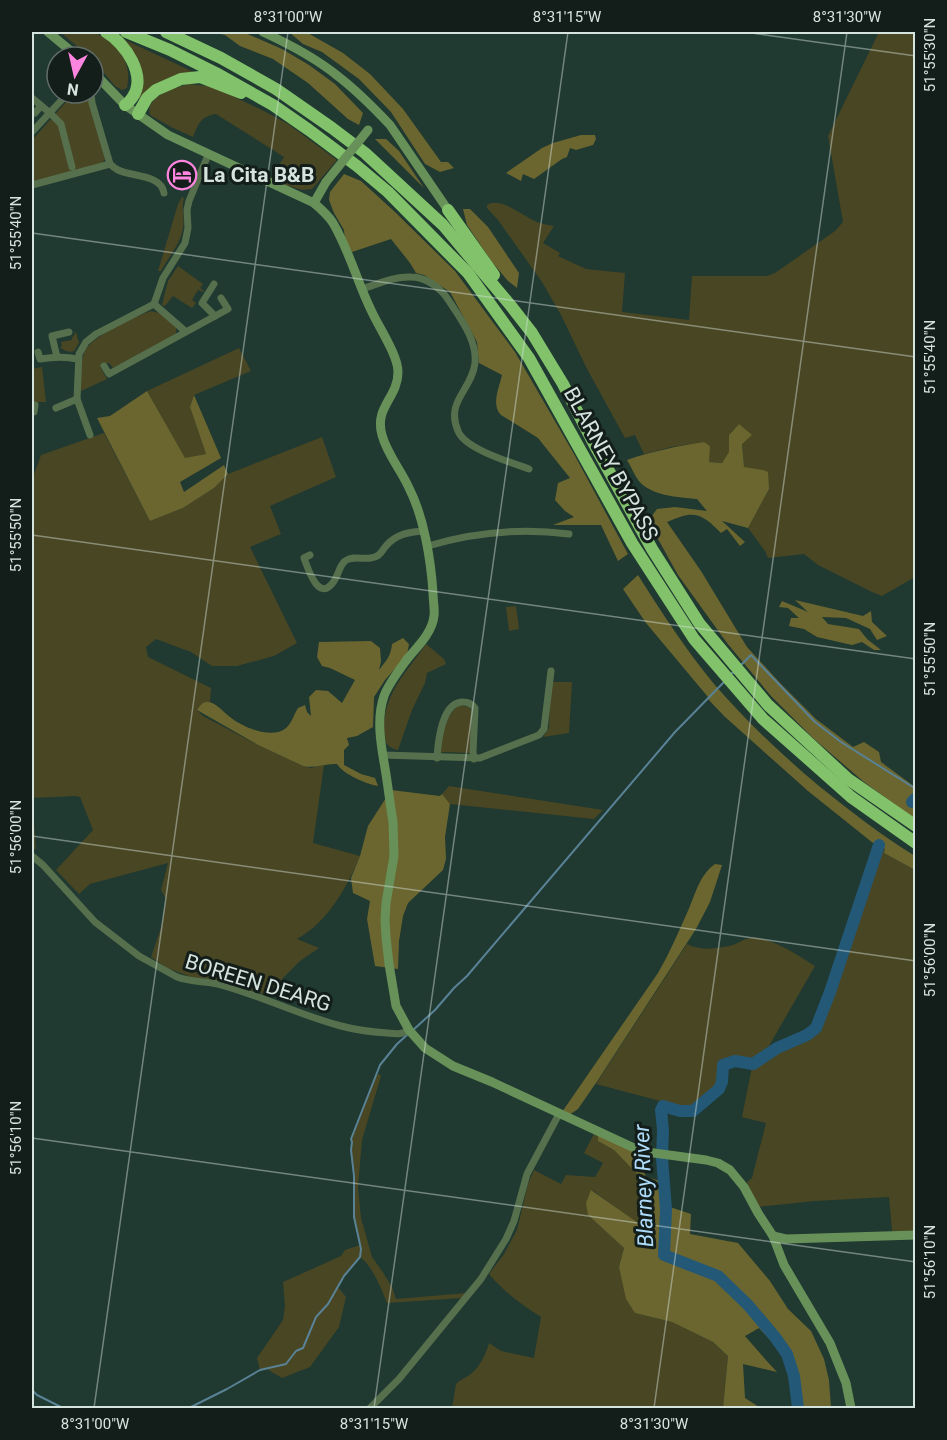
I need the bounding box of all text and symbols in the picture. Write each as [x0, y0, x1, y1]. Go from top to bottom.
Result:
text: 8°31'00"W [254, 8, 322, 26]
text: 8°31'15"W [533, 8, 601, 26]
text: 8°31'30"W [813, 8, 881, 26]
text: 51°55'30"N [921, 18, 939, 92]
north arrow [45, 45, 105, 105]
text: N [66, 79, 80, 100]
hotel icon: La Cita B&B [166, 159, 198, 191]
place label: La Cita B&B [203, 163, 314, 187]
text: 51°55'40"N [7, 196, 25, 270]
text: 51°55'40"N [921, 320, 939, 394]
street label: BLARNEY BYPASS [559, 383, 663, 545]
text: 51°55'50"N [7, 498, 25, 572]
text: 51°55'50"N [921, 622, 939, 696]
text: 51°56'00"N [7, 800, 25, 874]
text: 51°56'00"N [921, 923, 939, 997]
street label: BOREEN DEARG [182, 949, 334, 1017]
text: 51°56'10"N [7, 1101, 25, 1175]
water label: Blarney River [629, 1123, 658, 1248]
text: 51°56'10"N [921, 1225, 939, 1299]
text: 8°31'00"W [61, 1415, 129, 1433]
text: 8°31'15"W [340, 1415, 408, 1433]
text: 8°31'30"W [620, 1415, 688, 1433]

